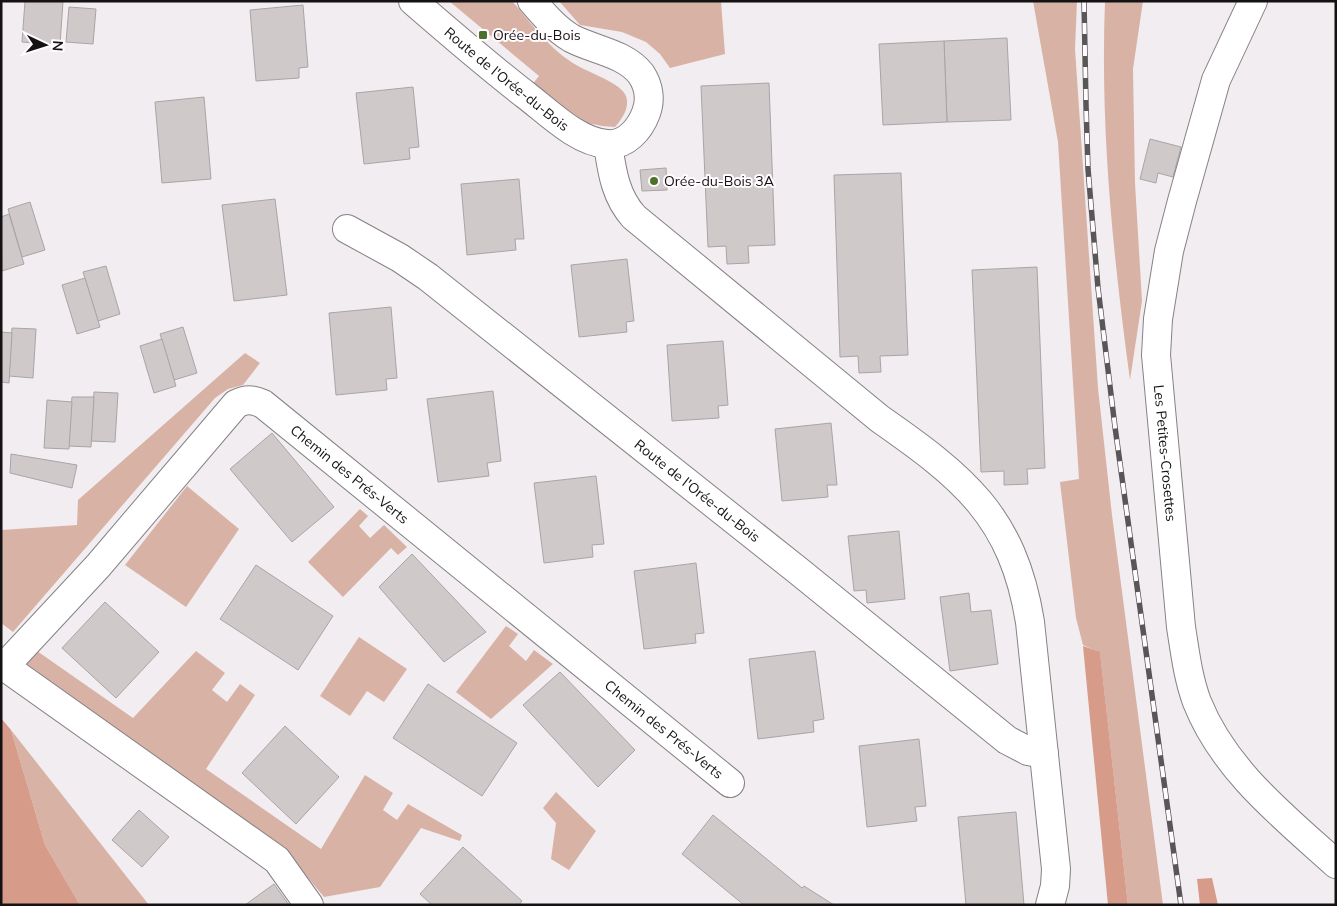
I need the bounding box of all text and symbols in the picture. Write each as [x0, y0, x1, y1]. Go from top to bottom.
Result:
north arrow [20, 20, 70, 70]
street label: Route de l'Orée-du-Bois [441, 23, 573, 135]
place label: Orée-du-Bois [493, 26, 581, 44]
marker: Orée-du-Bois [477, 29, 489, 41]
text: N [49, 40, 67, 52]
place label: Orée-du-Bois 3A [664, 172, 775, 190]
marker: Orée-du-Bois 3A [648, 175, 660, 187]
street label: Les Petites-Crosettes [1150, 384, 1180, 522]
street label: Chemin des Prés-Verts [287, 421, 412, 528]
street label: Route de l'Orée-du-Bois [631, 435, 764, 546]
street label: Chemin des Prés-Verts [601, 676, 727, 783]

